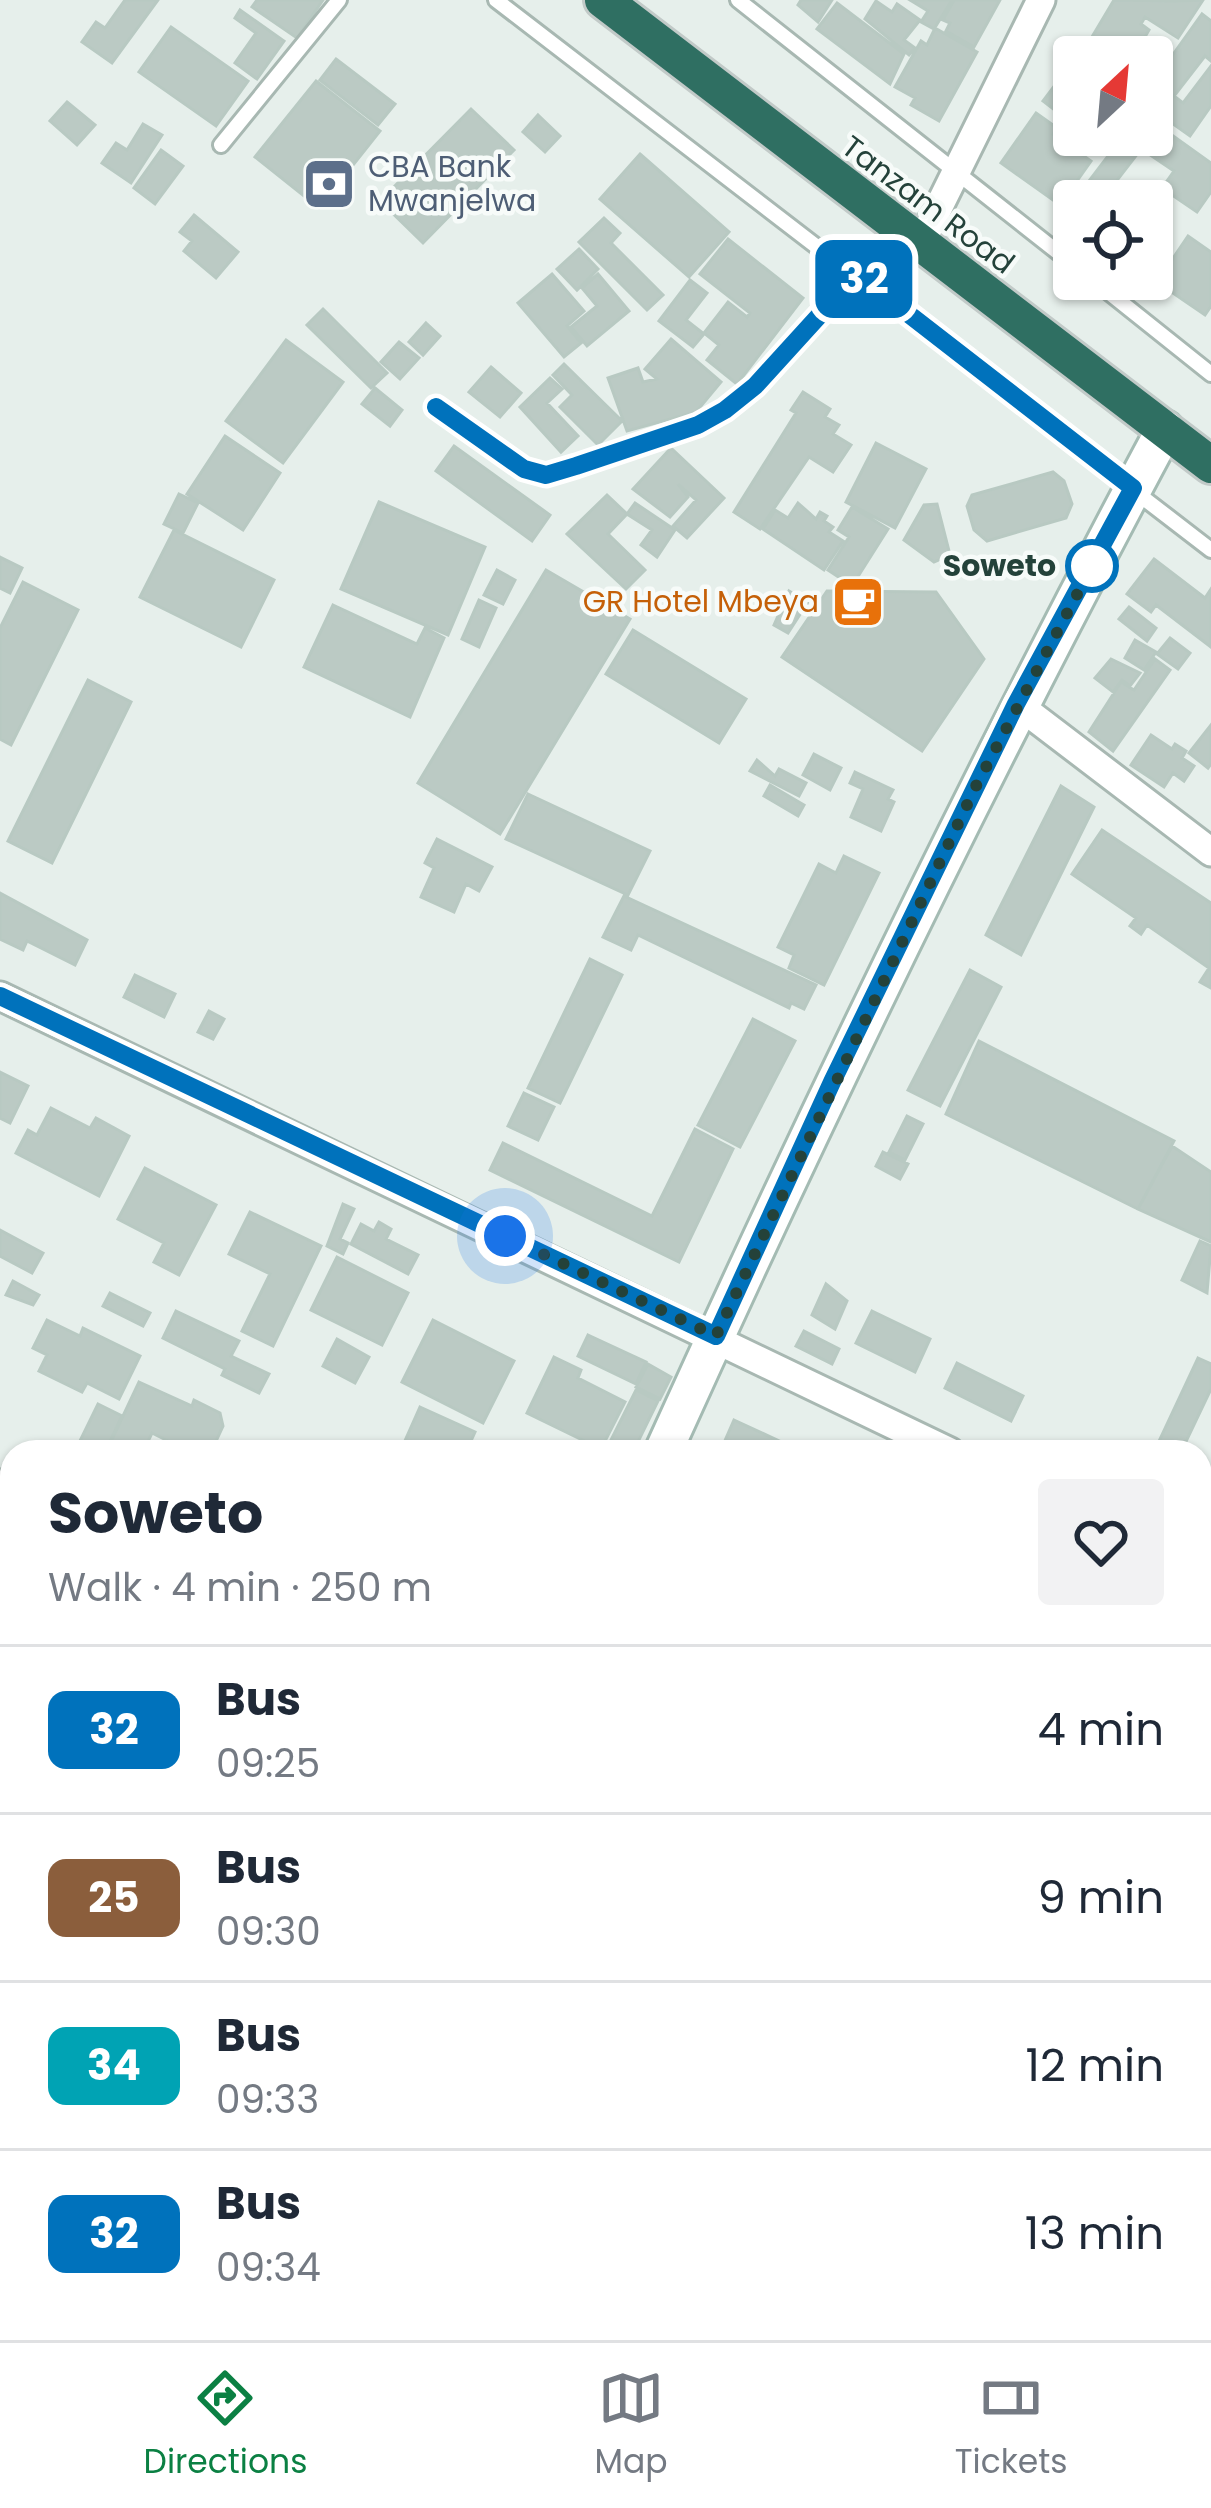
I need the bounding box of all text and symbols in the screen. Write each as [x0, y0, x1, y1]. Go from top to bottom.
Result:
north arrow [1053, 36, 1173, 156]
map controls [1053, 36, 1173, 300]
street label: Tanzam Road [833, 125, 1024, 284]
place label: CBA Bank Mwanjelwa [368, 145, 536, 222]
bank icon: CBA Bank Mwanjelwa [301, 156, 357, 212]
button: locate [1053, 180, 1173, 300]
line badge: 32 [810, 240, 918, 318]
text: 32 [839, 249, 889, 308]
marker: Soweto [1067, 541, 1117, 591]
place label: Soweto [943, 544, 1056, 587]
cafe icon: GR Hotel Mbeya [830, 574, 886, 630]
place label: GR Hotel Mbeya [583, 580, 819, 623]
your location [475, 1206, 535, 1266]
text: Soweto [48, 1473, 263, 1553]
button: heart [1038, 1479, 1164, 1605]
text: Walk · 4 min · 250 m [48, 1560, 432, 1615]
text: Bus [216, 1668, 301, 1731]
text: 4 min [1037, 1698, 1164, 1761]
text: 32 [89, 1700, 139, 1759]
text: 09:25 [216, 1736, 320, 1791]
text: Bus [216, 1836, 301, 1899]
text: 9 min [1037, 1866, 1164, 1929]
text: 25 [88, 1868, 140, 1927]
text: 09:30 [216, 1904, 321, 1959]
text: Bus [216, 2004, 301, 2067]
text: 12 min [1025, 2034, 1164, 2097]
text: 34 [87, 2036, 141, 2095]
text: 09:33 [216, 2072, 319, 2127]
text: Bus [216, 2172, 301, 2235]
text: 13 min [1025, 2202, 1164, 2265]
text: 32 [89, 2204, 139, 2263]
text: 09:34 [216, 2240, 321, 2295]
tab: Directions [144, 2365, 307, 2487]
tab: Map [595, 2365, 668, 2487]
tab: Tickets [955, 2365, 1067, 2487]

